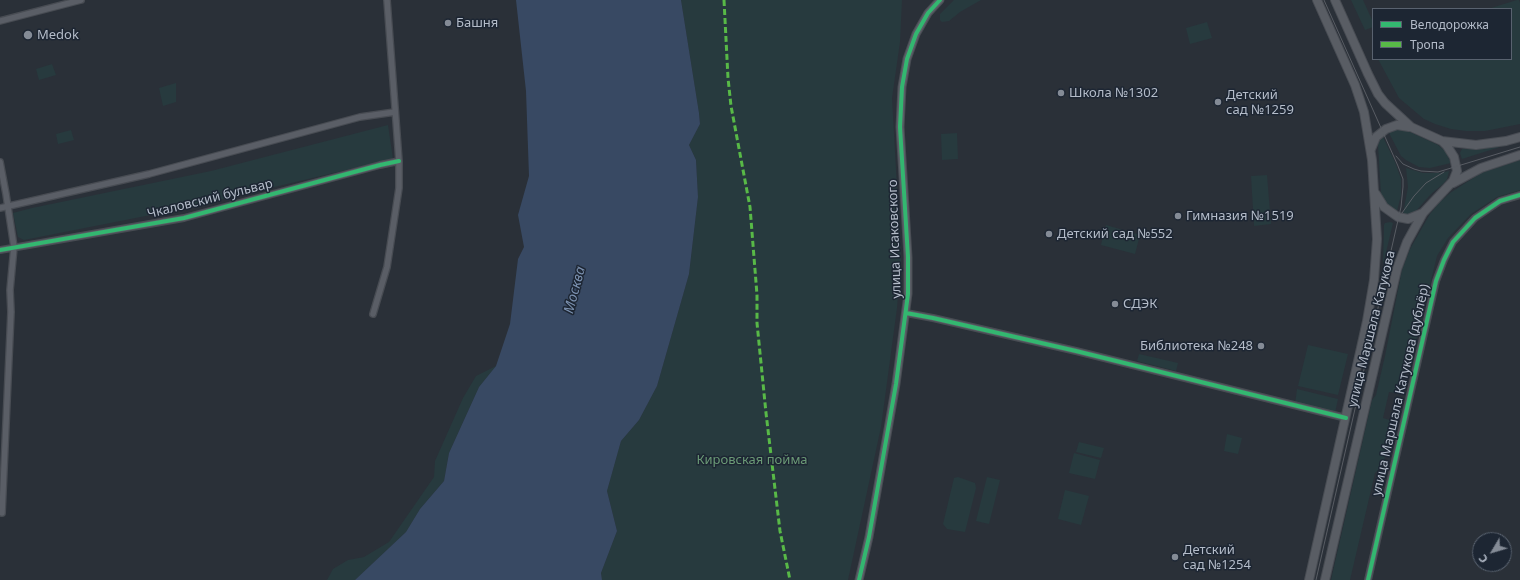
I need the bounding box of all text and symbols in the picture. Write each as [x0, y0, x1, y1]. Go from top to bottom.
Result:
legend [1372, 8, 1512, 60]
place label: Башня [456, 15, 498, 31]
text: Велодорожка [1410, 16, 1489, 33]
marker: Башня [443, 18, 453, 28]
place label: Medok [37, 27, 79, 43]
marker: Medok [22, 29, 34, 41]
text: Тропа [1410, 36, 1445, 53]
place label: Школа №1302 [1069, 85, 1158, 101]
place label: Детский сад №1259 [1226, 87, 1294, 118]
marker: Школа №1302 [1056, 88, 1066, 98]
marker: Детский сад №1259 [1213, 97, 1223, 107]
street label: Чкаловский бульвар [146, 176, 274, 222]
street label: улица Исаковского [885, 179, 905, 299]
place label: Гимназия №1519 [1186, 208, 1294, 224]
marker: Гимназия №1519 [1173, 211, 1183, 221]
place label: Детский сад №552 [1057, 226, 1173, 242]
marker: Детский сад №552 [1044, 229, 1054, 239]
street label: улица Маршала Катукова [1345, 249, 1399, 409]
water label: Москва [561, 265, 589, 315]
street label: улица Маршала Катукова (дублёр) [1369, 282, 1433, 498]
place label: СДЭК [1123, 296, 1157, 312]
marker: СДЭК [1110, 299, 1120, 309]
place label: Библиотека №248 [1140, 338, 1253, 354]
marker: Библиотека №248 [1256, 341, 1266, 351]
park label: Кировская пойма [696, 452, 808, 468]
north arrow [1472, 532, 1512, 572]
place label: Детский сад №1254 [1183, 542, 1251, 573]
marker: Детский сад №1254 [1170, 552, 1180, 562]
text: С [1475, 552, 1491, 567]

